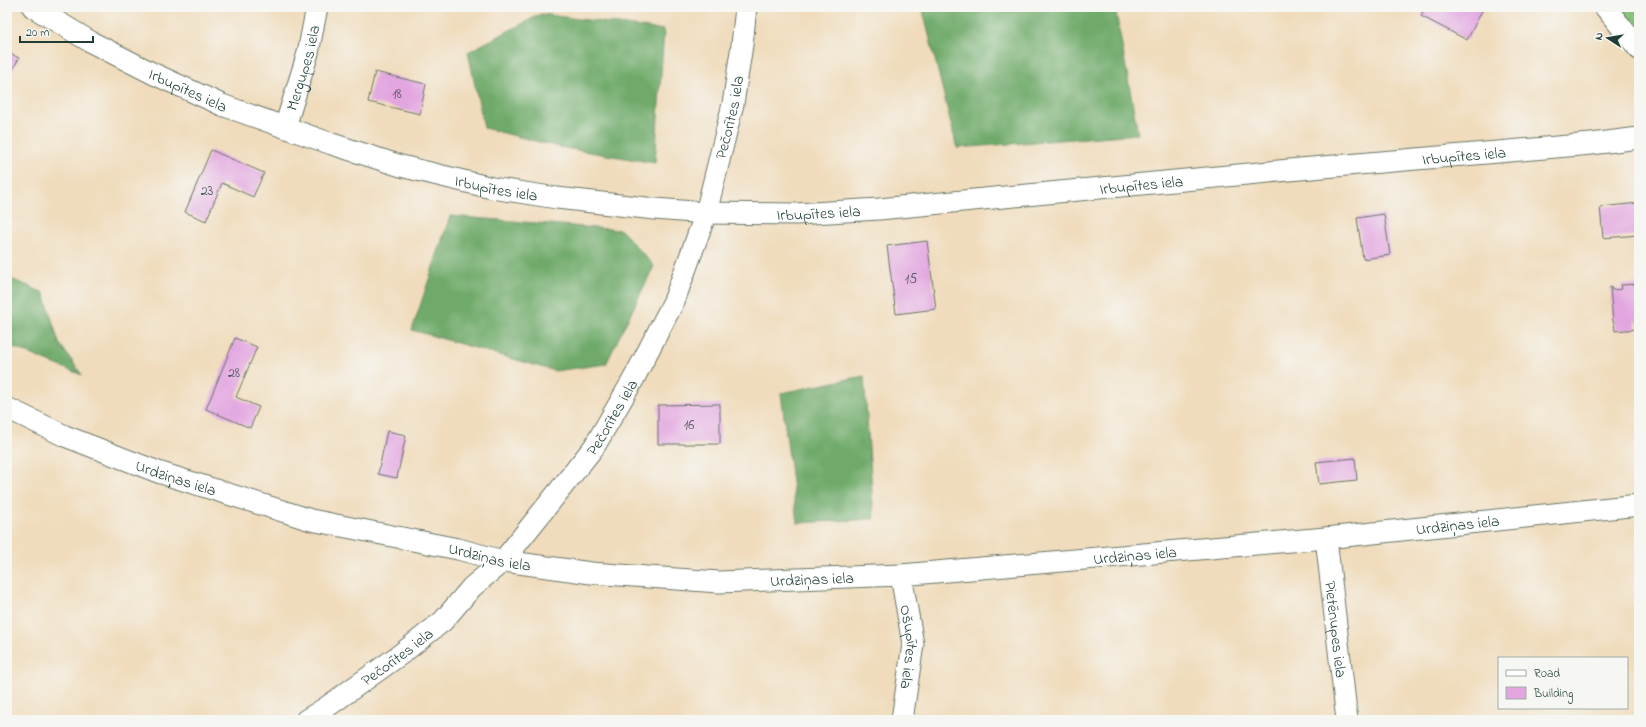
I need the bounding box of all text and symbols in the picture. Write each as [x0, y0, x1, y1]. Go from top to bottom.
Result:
scale bar [20, 18, 93, 44]
north arrow [1588, 18, 1628, 58]
street label: Mergupes iela [281, 23, 327, 114]
text: 20 m [26, 24, 49, 42]
text: N [1591, 31, 1608, 41]
street label: Irbupītes iela [144, 63, 230, 120]
street label: Pečorītes iela [710, 74, 751, 162]
house number: 18 [392, 84, 402, 105]
street label: Irbupītes iela [1421, 141, 1507, 172]
street label: Irbupītes iela [452, 169, 539, 209]
street label: Irbupītes iela [1098, 170, 1184, 202]
house number: 23 [201, 181, 214, 202]
street label: Irbupītes iela [776, 200, 861, 228]
house number: 15 [905, 269, 917, 290]
house number: 28 [228, 363, 240, 384]
street label: Pečorītes iela [581, 375, 645, 462]
house number: 16 [684, 415, 694, 436]
street label: Urdziņas iela [131, 454, 219, 504]
street label: Urdziņas iela [1415, 510, 1501, 542]
street label: Urdziņas iela [446, 537, 532, 579]
street label: Urdziņas iela [1092, 541, 1178, 572]
street label: Urdziņas iela [770, 567, 854, 594]
street label: Pietēnupes iela [1317, 580, 1352, 679]
street label: Ošupītes iela [892, 603, 923, 691]
street label: Pečorītes iela [357, 623, 439, 693]
legend [1498, 657, 1628, 709]
text: Road [1534, 665, 1560, 683]
text: Building [1533, 685, 1573, 704]

